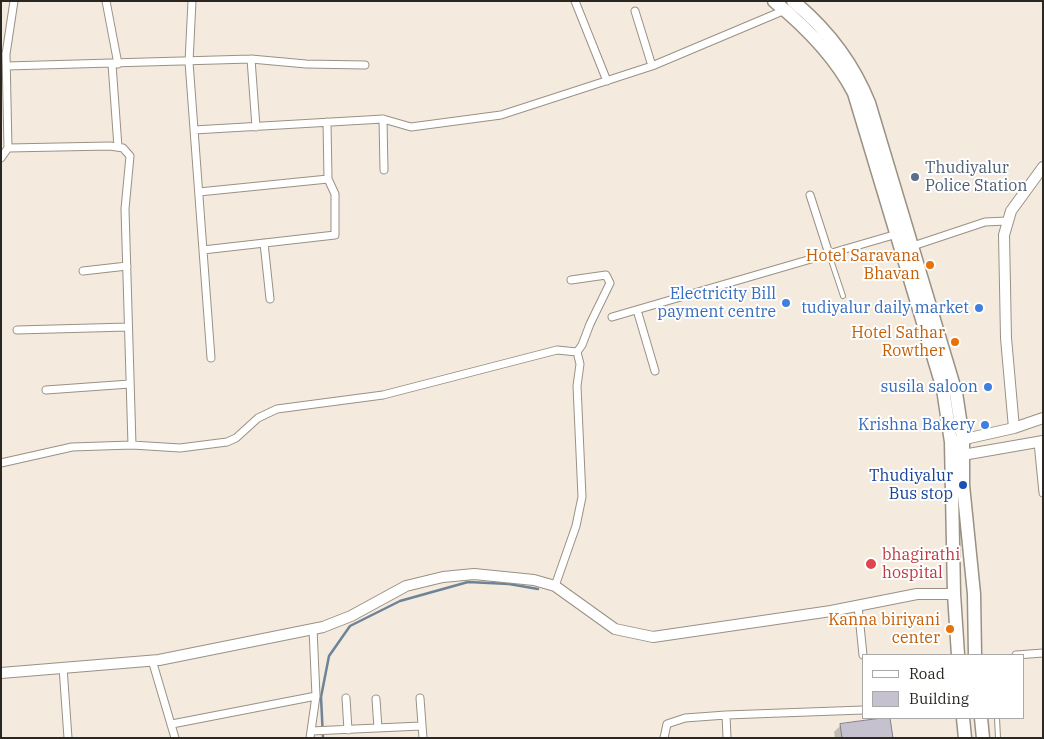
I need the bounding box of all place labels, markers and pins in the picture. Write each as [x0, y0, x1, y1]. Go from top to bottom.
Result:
place label: Thudiyalur Police Station [925, 158, 1027, 196]
marker: Thudiyalur Police Station [909, 171, 921, 183]
place label: Hotel Saravana Bhavan [806, 246, 920, 284]
marker: Hotel Saravana Bhavan [924, 259, 936, 271]
place label: Electricity Bill payment centre [657, 284, 776, 322]
marker: Electricity Bill payment centre [780, 297, 792, 309]
place label: tudiyalur daily market [801, 298, 969, 318]
marker: tudiyalur daily market [973, 302, 985, 314]
place label: Hotel Sathar Rowther [851, 323, 945, 361]
marker: Hotel Sathar Rowther [949, 336, 961, 348]
place label: susila saloon [880, 377, 978, 397]
marker: susila saloon [982, 381, 994, 393]
place label: Krishna Bakery [858, 415, 975, 435]
marker: Krishna Bakery [979, 419, 991, 431]
place label: Thudiyalur Bus stop [869, 466, 953, 504]
marker: Thudiyalur Bus stop [957, 479, 969, 491]
place label: bhagirathi hospital [882, 545, 960, 583]
marker: bhagirathi hospital [864, 557, 878, 571]
place label: Kanna biriyani center [828, 610, 940, 648]
marker: Kanna biriyani center [944, 623, 956, 635]

